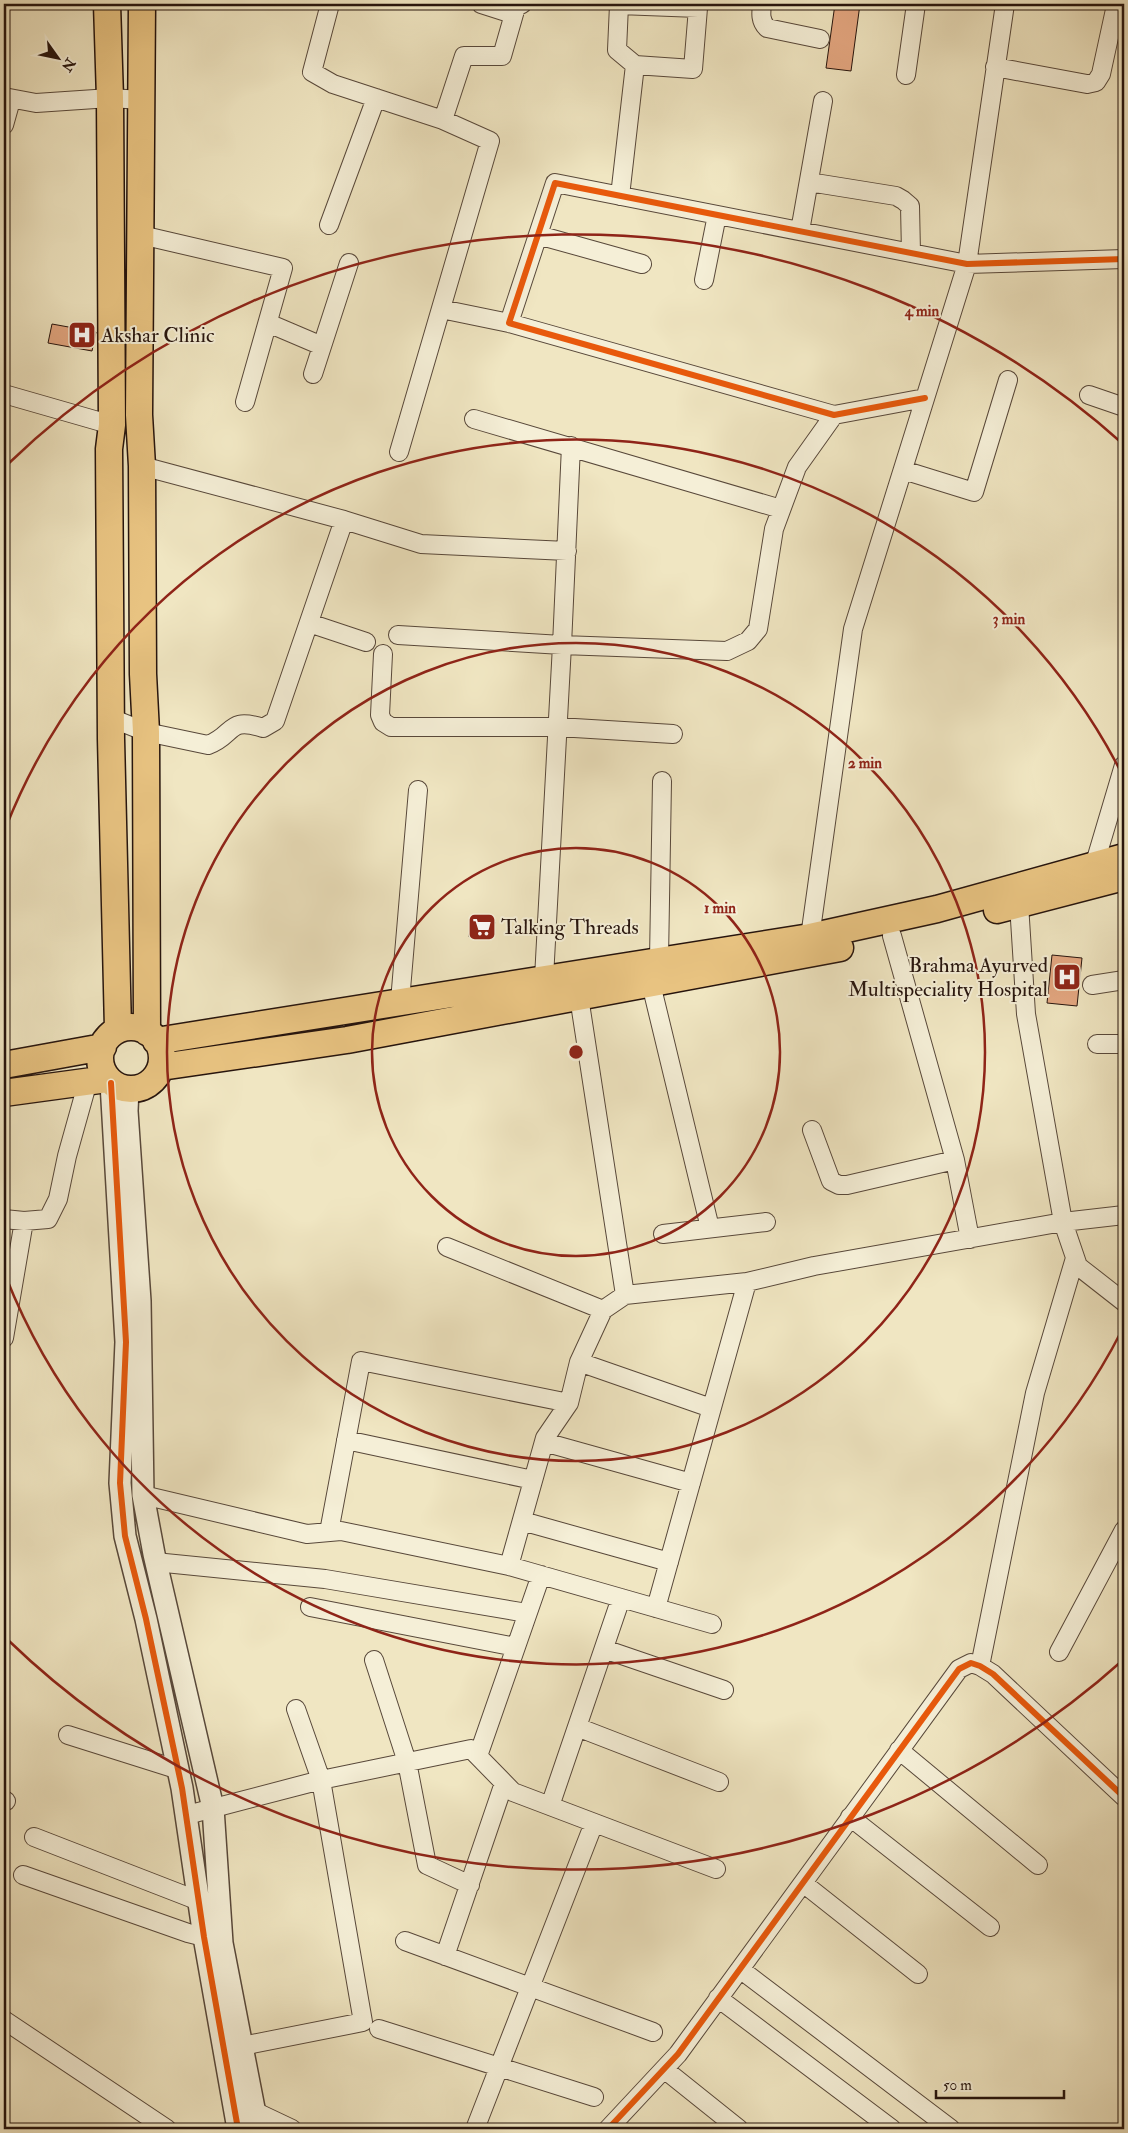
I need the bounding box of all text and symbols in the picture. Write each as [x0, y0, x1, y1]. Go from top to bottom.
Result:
north arrow [32, 32, 82, 82]
text: N [58, 54, 80, 75]
text: 4 min [904, 302, 940, 321]
hospital icon: Akshar Clinic [67, 320, 97, 350]
place label: Akshar Clinic [100, 322, 215, 349]
text: 3 min [993, 610, 1025, 629]
text: 2 min [848, 754, 882, 773]
text: 1 min [704, 899, 736, 918]
supermarket icon: Talking Threads [467, 912, 497, 942]
place label: Talking Threads [501, 914, 639, 941]
place label: Brahma Ayurved Multispeciality Hospital [848, 952, 1049, 1003]
hospital icon: Brahma Ayurved Multispeciality Hospital [1052, 962, 1082, 992]
centre of rings [567, 1043, 585, 1061]
scale bar [936, 2068, 1063, 2100]
text: 50 m [943, 2076, 972, 2095]

